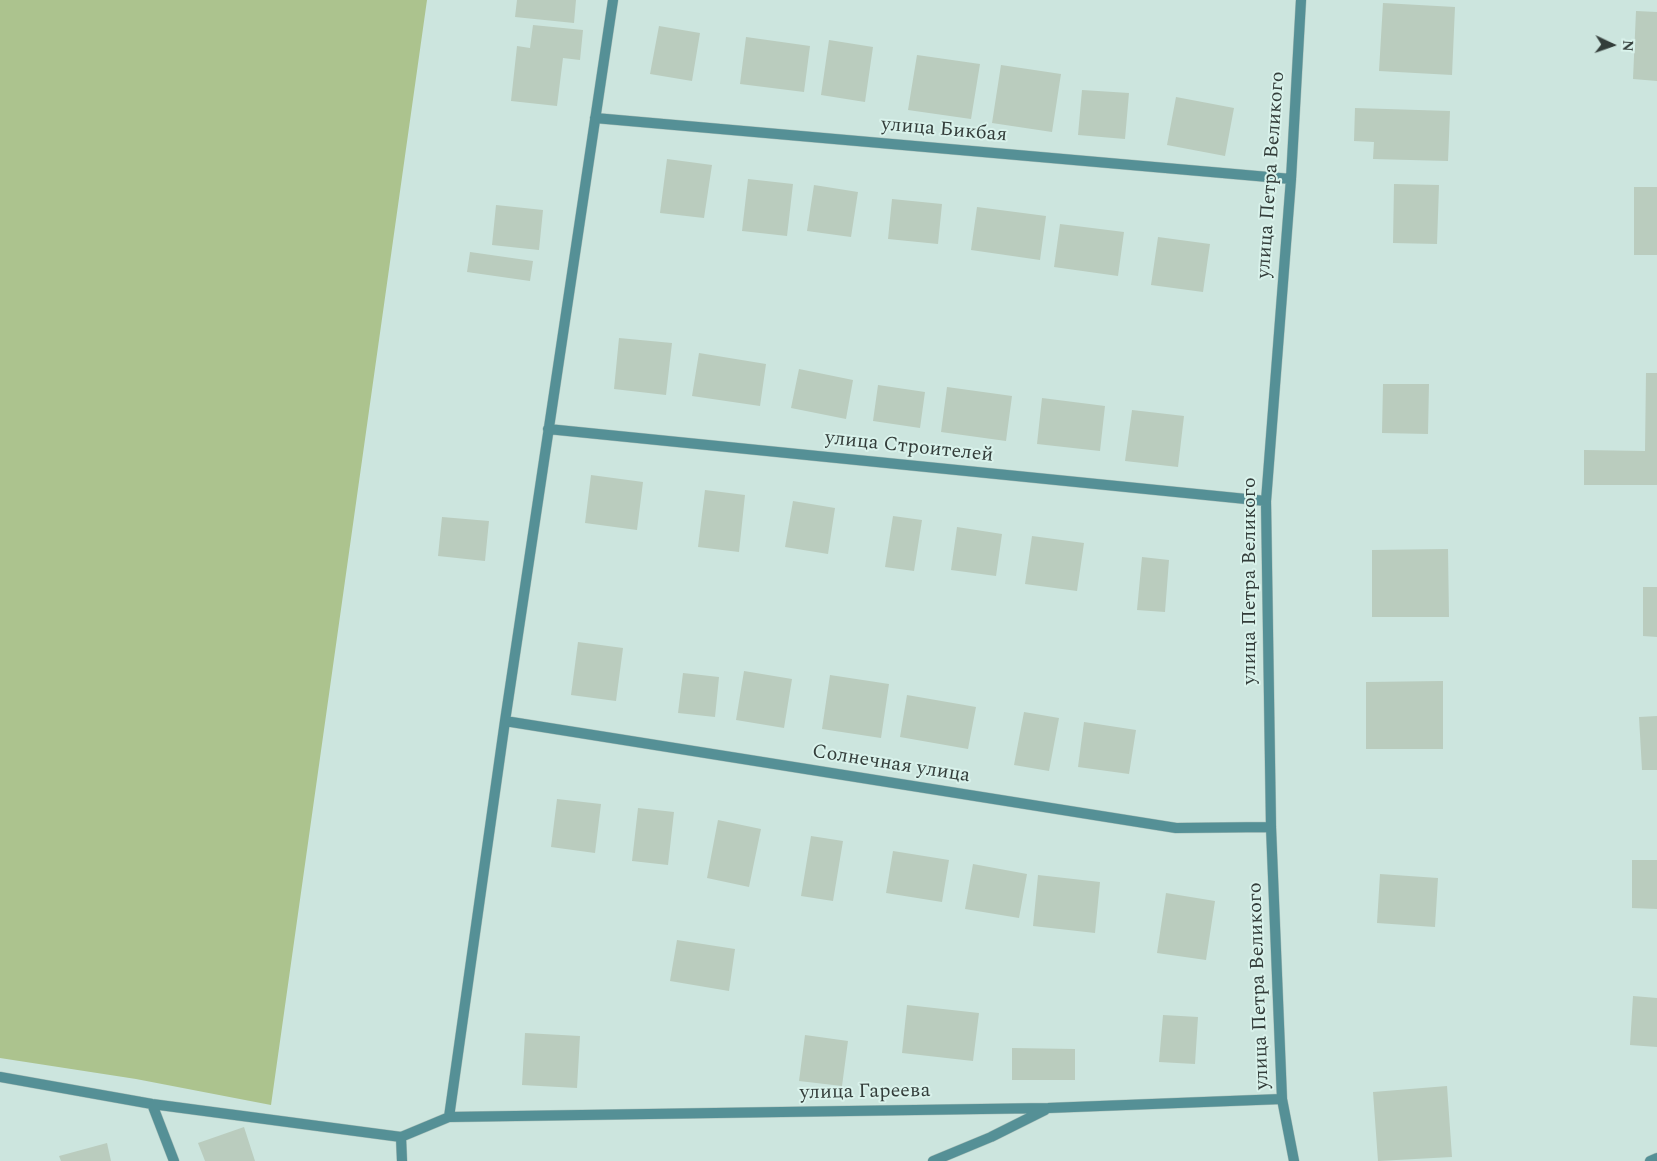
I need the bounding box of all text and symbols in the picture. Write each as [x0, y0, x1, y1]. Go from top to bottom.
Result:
north arrow [1587, 20, 1637, 70]
text: N [1617, 40, 1638, 52]
street label: улица Петра Великого [1253, 71, 1291, 279]
street label: улица Бикбая [880, 114, 1008, 148]
street label: улица Строителей [824, 427, 994, 469]
street label: улица Петра Великого [1239, 477, 1263, 685]
street label: Солнечная улица [810, 741, 972, 789]
street label: улица Петра Великого [1244, 882, 1276, 1090]
street label: улица Гареева [799, 1080, 931, 1106]

